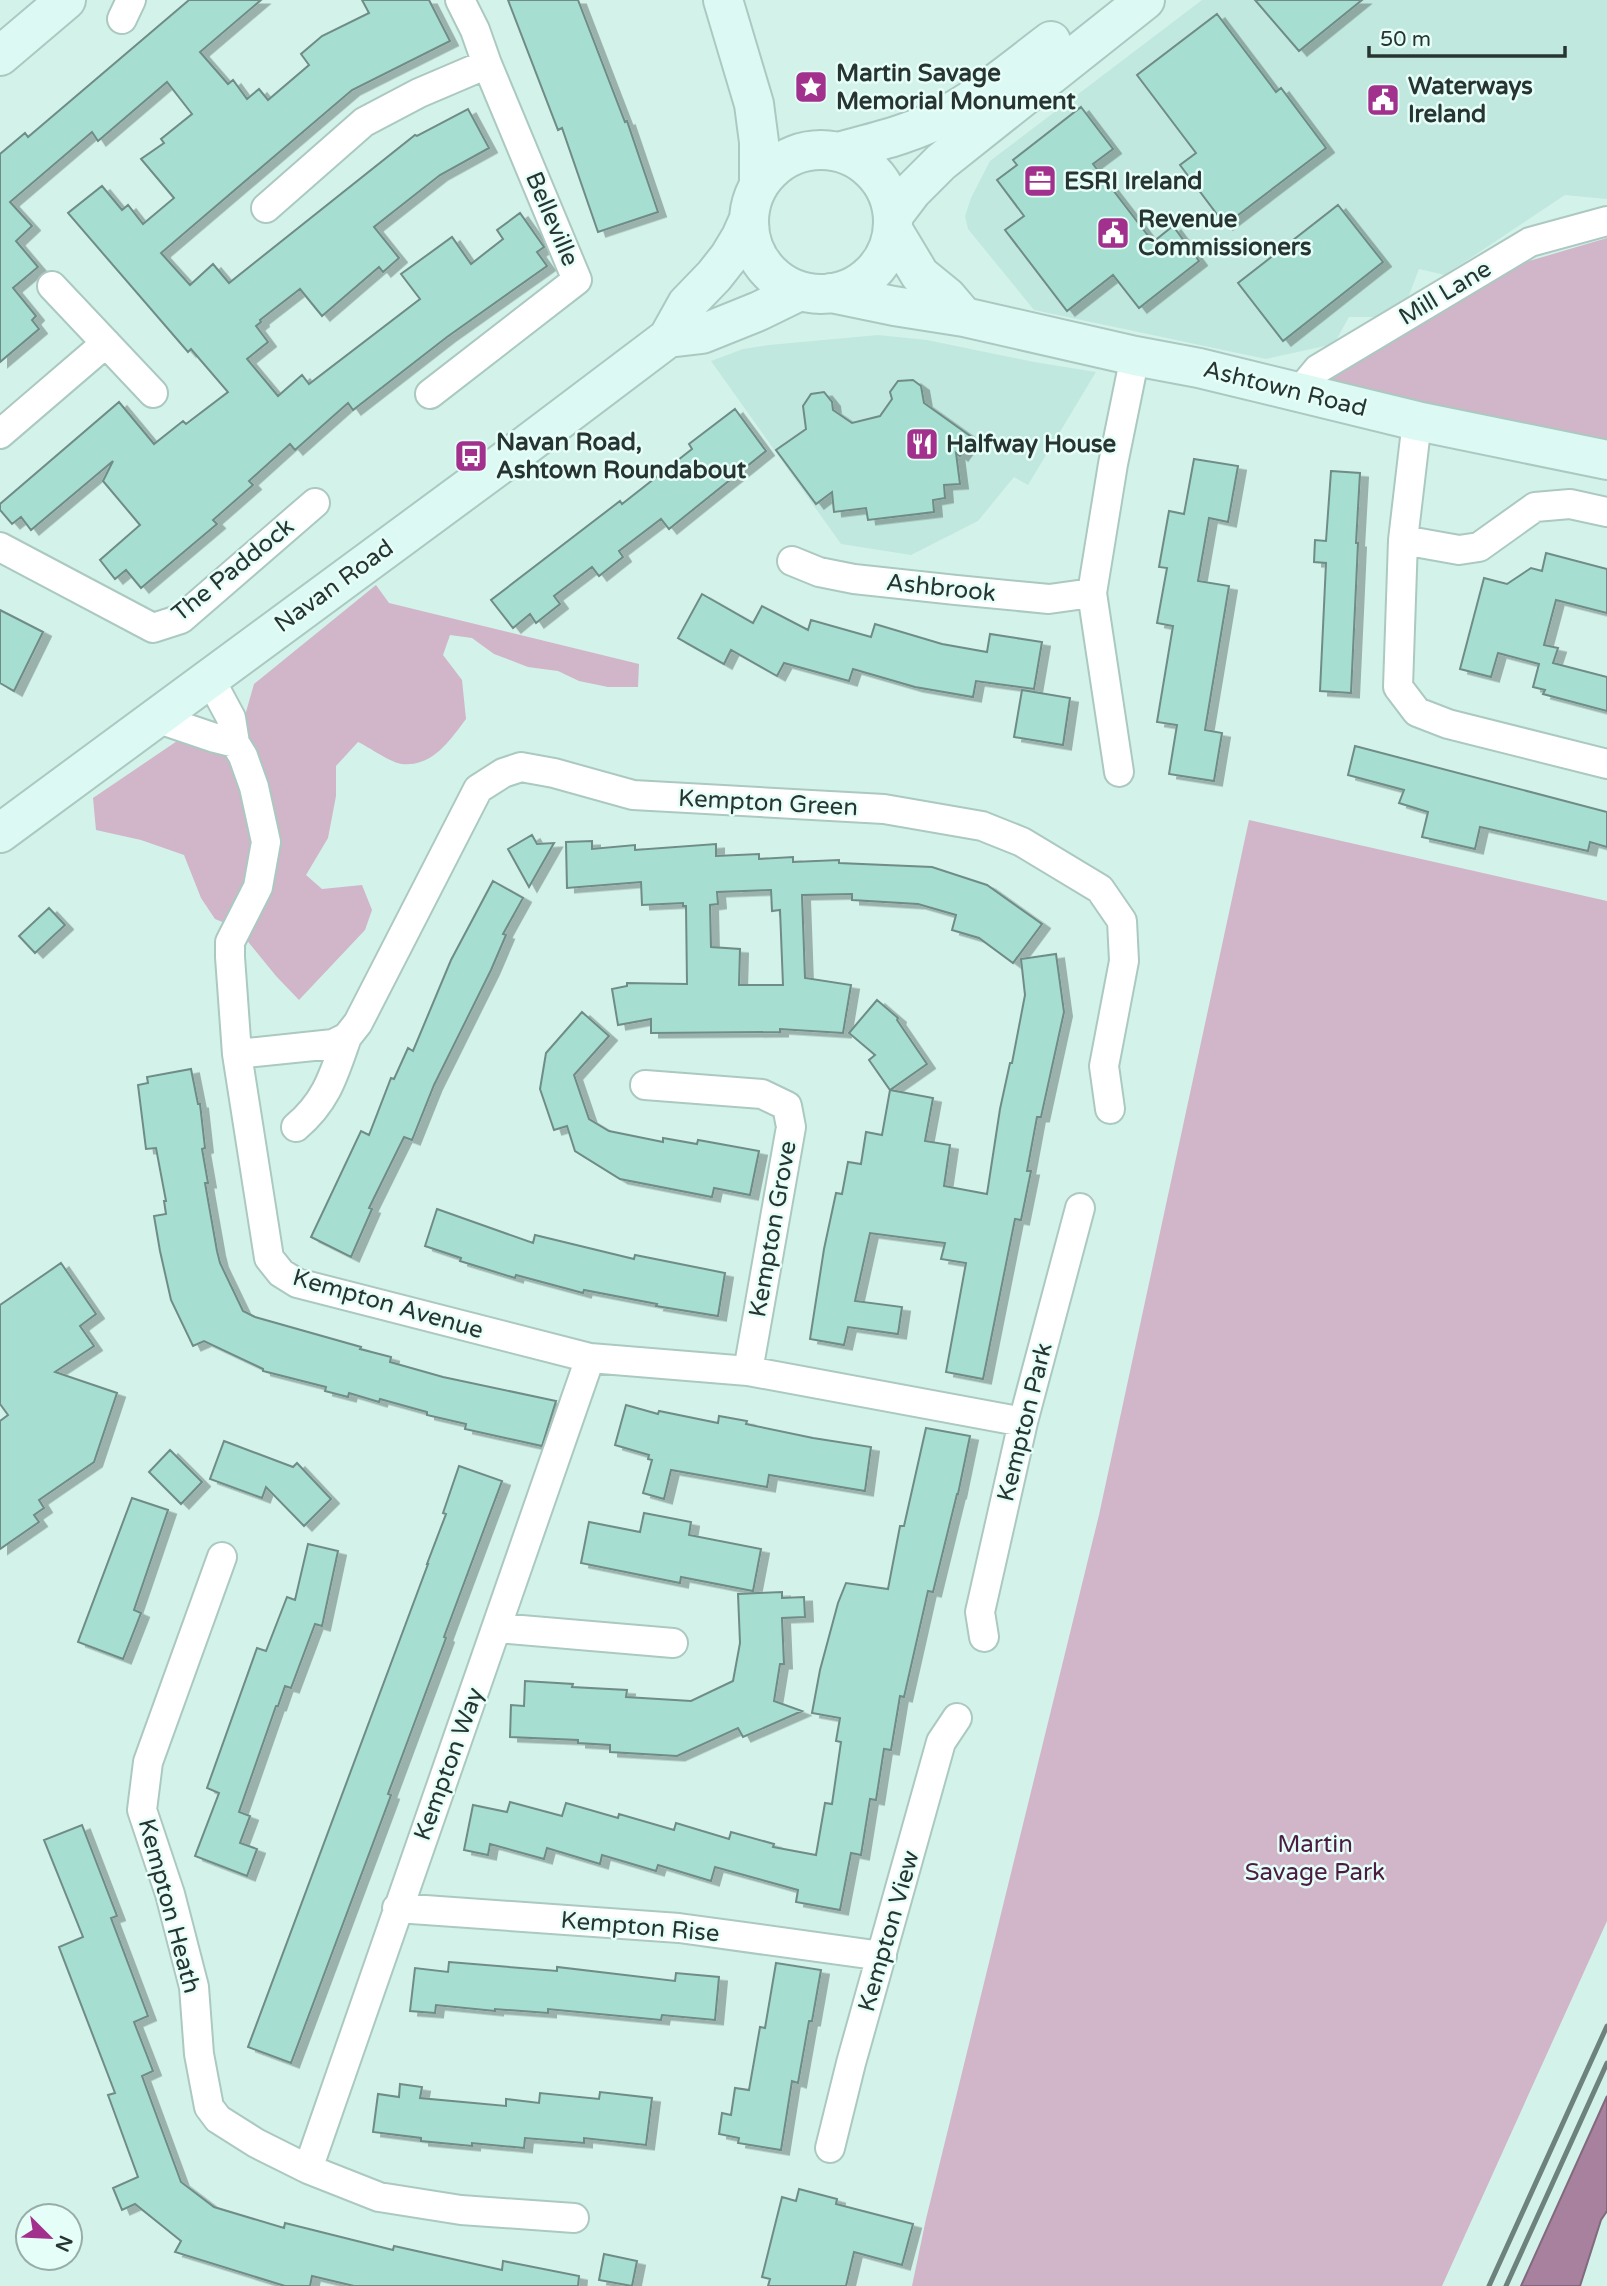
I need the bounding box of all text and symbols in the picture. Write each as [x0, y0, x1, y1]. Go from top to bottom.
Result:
scale bar [1369, 14, 1565, 58]
text: 50 m [1380, 27, 1431, 52]
place label: Martin Savage Memorial Monument [836, 59, 1076, 116]
place icon: Martin Savage Memorial Monument [792, 68, 830, 106]
place label: Waterways Ireland [1408, 72, 1533, 129]
public building icon: Waterways Ireland [1364, 81, 1402, 119]
office icon: ESRI Ireland [1021, 162, 1059, 200]
street label: Belleville [519, 167, 585, 271]
place label: ESRI Ireland [1064, 167, 1203, 196]
place label: Revenue Commissioners [1138, 205, 1311, 262]
public building icon: Revenue Commissioners [1094, 214, 1132, 252]
street label: Mill Lane [1394, 254, 1496, 332]
street label: Ashtown Road [1200, 355, 1370, 423]
restaurant icon: Halfway House [903, 425, 941, 463]
place label: Navan Road, Ashtown Roundabout [496, 428, 747, 485]
place label: Halfway House [946, 430, 1117, 459]
bus stop icon: Navan Road, Ashtown Roundabout [452, 437, 490, 475]
street label: The Paddock [166, 512, 300, 628]
street label: Navan Road [269, 533, 399, 639]
street label: Ashbrook [885, 568, 997, 608]
street label: Kempton Green [677, 784, 859, 822]
street label: Kempton Grove [743, 1138, 803, 1320]
street label: Kempton Avenue [289, 1263, 487, 1345]
street label: Kempton Park [991, 1340, 1059, 1504]
street label: Kempton Way [408, 1683, 490, 1844]
street label: Kempton Heath [132, 1816, 206, 1996]
park label: Martin Savage Park [1245, 1830, 1385, 1887]
street label: Kempton View [852, 1847, 926, 2015]
street label: Kempton Rise [559, 1906, 721, 1948]
north arrow [14, 2202, 84, 2272]
text: N [50, 2232, 77, 2255]

